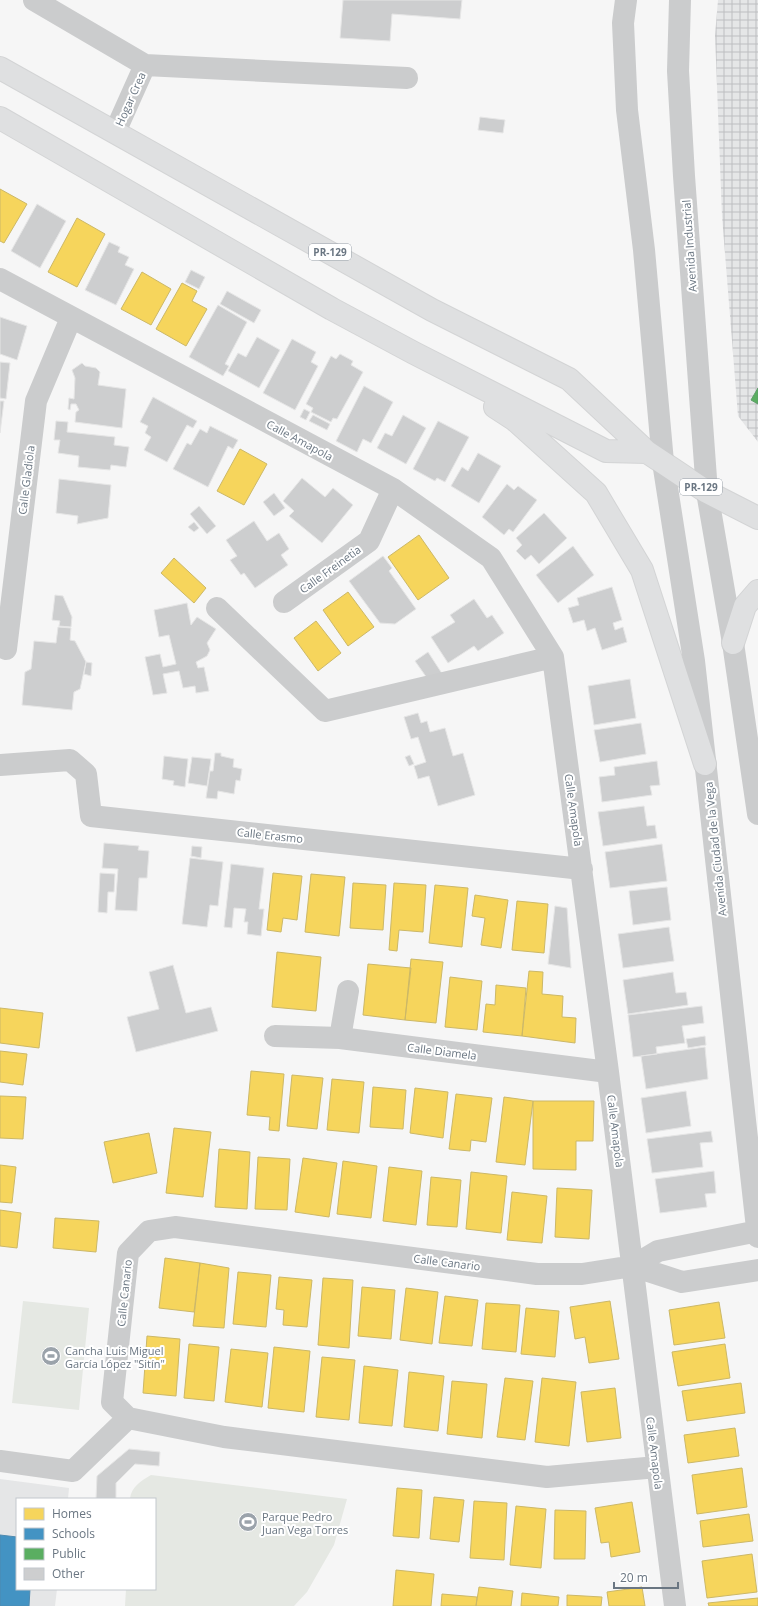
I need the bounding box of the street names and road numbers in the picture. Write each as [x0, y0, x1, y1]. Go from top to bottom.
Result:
street label: Hogar Crea [111, 70, 149, 128]
street label: Avenida Industrial [678, 199, 700, 293]
road number: PR-129 [309, 244, 351, 260]
street label: Calle Amapola [264, 416, 336, 464]
street label: Calle Gladiola [14, 445, 38, 515]
road number: PR-129 [680, 479, 722, 495]
street label: Calle Freinetia [296, 542, 364, 596]
street label: Calle Amapola [561, 773, 587, 847]
street label: Avenida Ciudad de la Vega [700, 781, 730, 917]
street label: Calle Erasmo [236, 824, 304, 846]
street label: Calle Diamela [406, 1039, 478, 1063]
street label: Calle Amapola [604, 1094, 628, 1168]
street label: Calle Canario [413, 1250, 482, 1274]
street label: Calle Canario [113, 1258, 135, 1327]
street label: Calle Amapola [643, 1416, 667, 1490]

